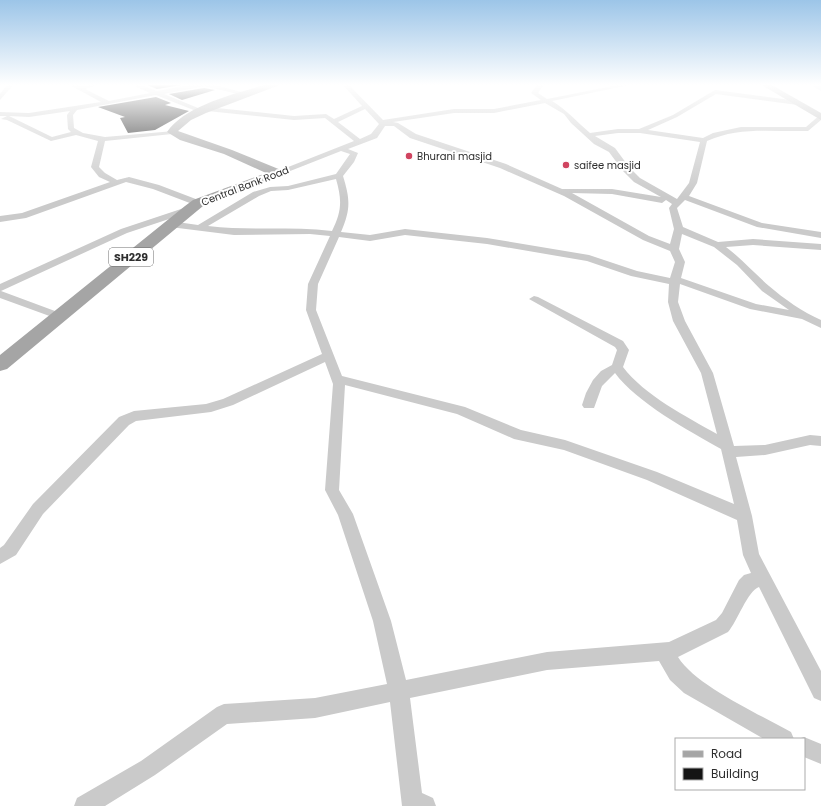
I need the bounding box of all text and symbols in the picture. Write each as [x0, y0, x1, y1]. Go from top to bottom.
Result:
place label: Bhurani masjid [417, 149, 492, 164]
marker: Bhurani masjid [404, 151, 414, 161]
place label: saifee masjid [574, 158, 641, 173]
marker: saifee masjid [561, 160, 571, 170]
street label: Central Bank Road [199, 162, 291, 210]
road number: SH229 [109, 248, 153, 266]
legend [675, 738, 805, 790]
text: Road [711, 745, 742, 762]
text: Building [711, 765, 759, 782]

